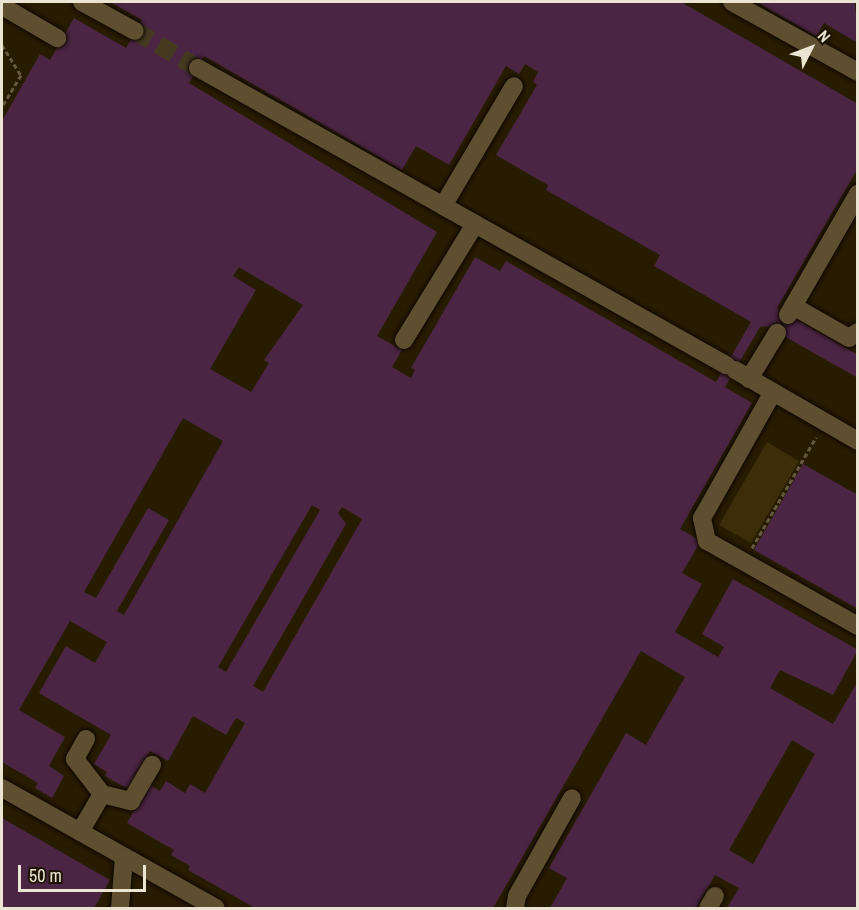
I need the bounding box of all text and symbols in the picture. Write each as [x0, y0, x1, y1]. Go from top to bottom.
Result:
north arrow [781, 18, 841, 78]
text: N [813, 25, 836, 47]
scale bar [21, 853, 148, 891]
text: 50 m [29, 863, 62, 888]

